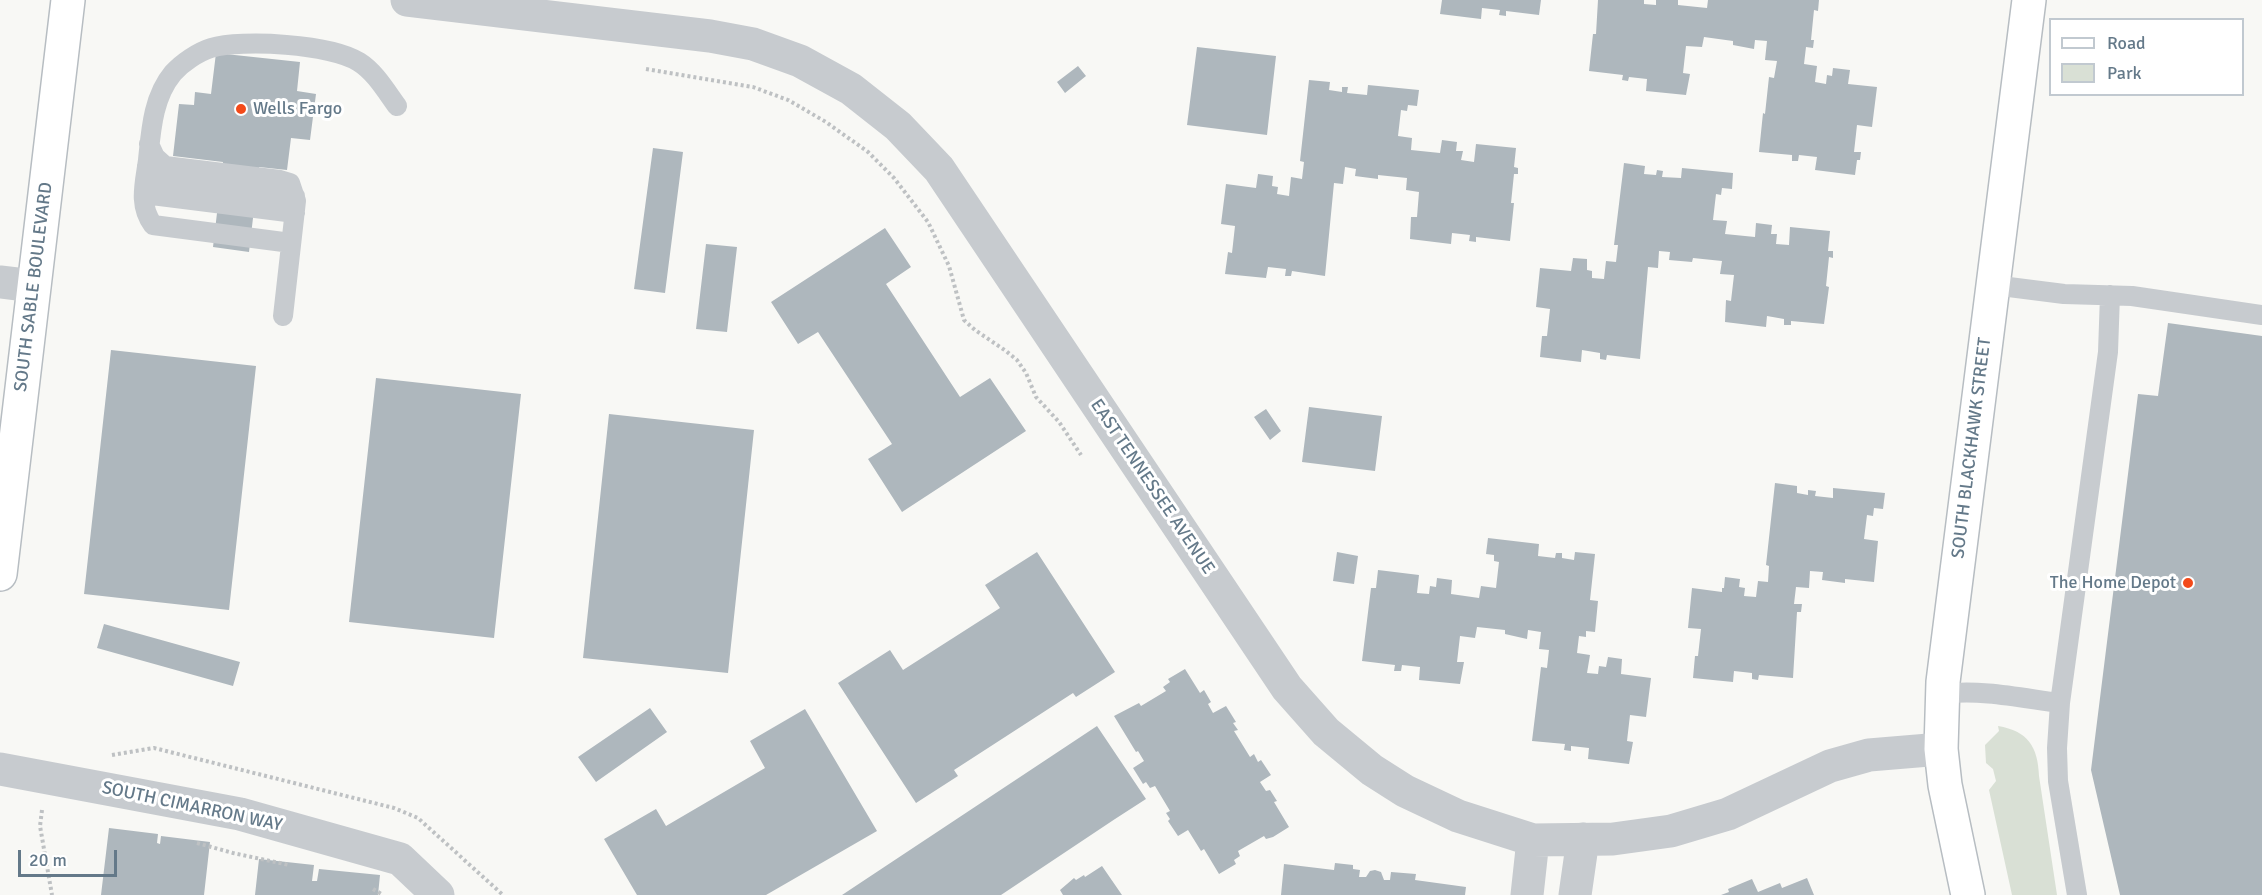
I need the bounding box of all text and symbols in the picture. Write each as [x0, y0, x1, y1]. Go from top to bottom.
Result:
legend [2049, 18, 2244, 96]
text: Road [2107, 32, 2146, 54]
text: Park [2107, 62, 2142, 84]
place label: Wells Fargo [253, 98, 342, 120]
marker: Wells Fargo [234, 102, 248, 116]
street label: SOUTH SABLE BOULEVARD [10, 181, 58, 393]
street label: SOUTH BLACKHAWK STREET [1948, 336, 1996, 560]
street label: EAST TENNESSEE AVENUE [1085, 395, 1219, 579]
place label: The Home Depot [2050, 572, 2176, 594]
marker: The Home Depot [2181, 576, 2195, 590]
street label: SOUTH CIMARRON WAY [100, 777, 284, 837]
scale bar [21, 838, 120, 876]
text: 20 m [29, 849, 67, 871]

